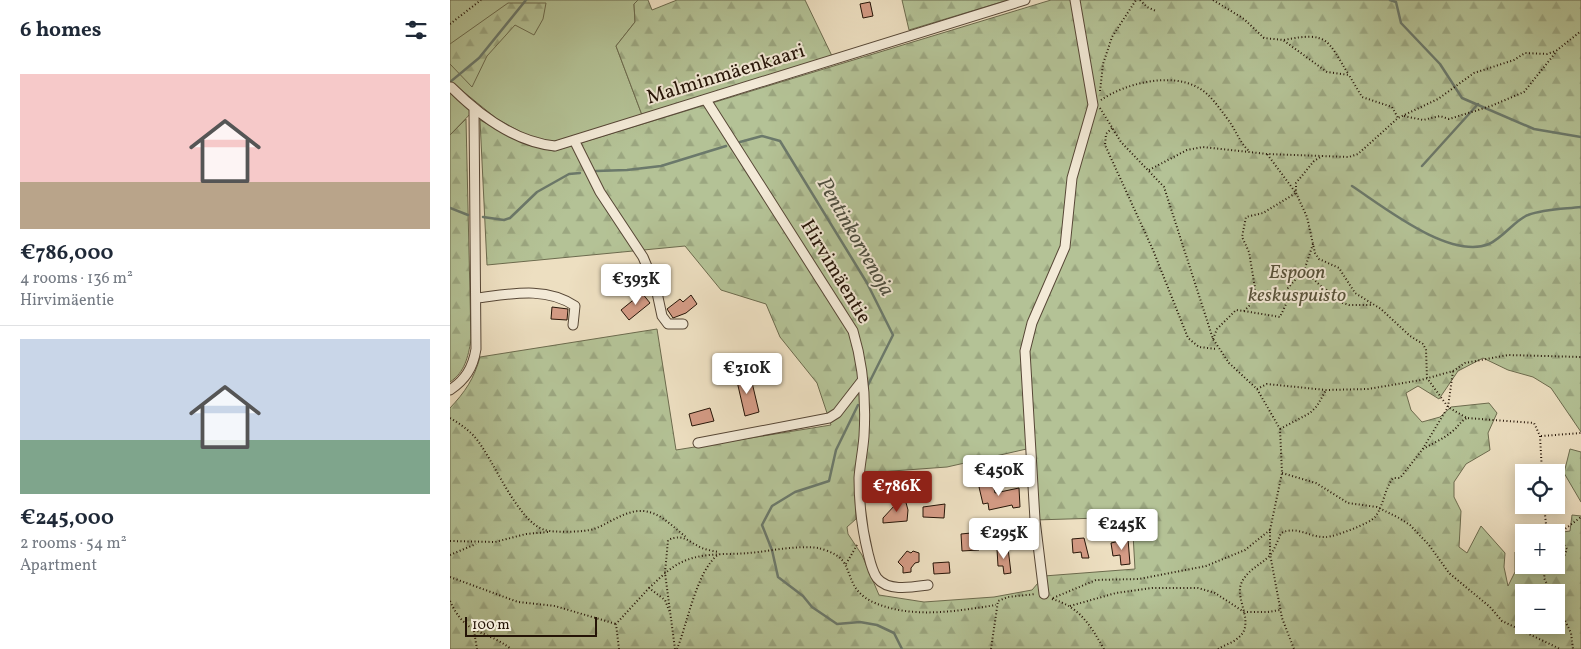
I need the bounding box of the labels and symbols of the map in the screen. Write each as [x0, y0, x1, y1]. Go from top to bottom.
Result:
street label: Malminmäenkaari [643, 38, 809, 112]
water label: Pentinkorvenoja [809, 172, 901, 302]
street label: Hirvimäentie [793, 214, 877, 330]
park label: Espoon keskuspuisto [1248, 259, 1346, 310]
pin: €393K [601, 264, 671, 306]
pin: €310K [712, 352, 782, 395]
pin: €450K [964, 454, 1034, 497]
pin: €786K [862, 470, 932, 513]
pin: €245K [1087, 508, 1157, 551]
pin: €295K [969, 518, 1039, 560]
scale bar [465, 614, 598, 637]

